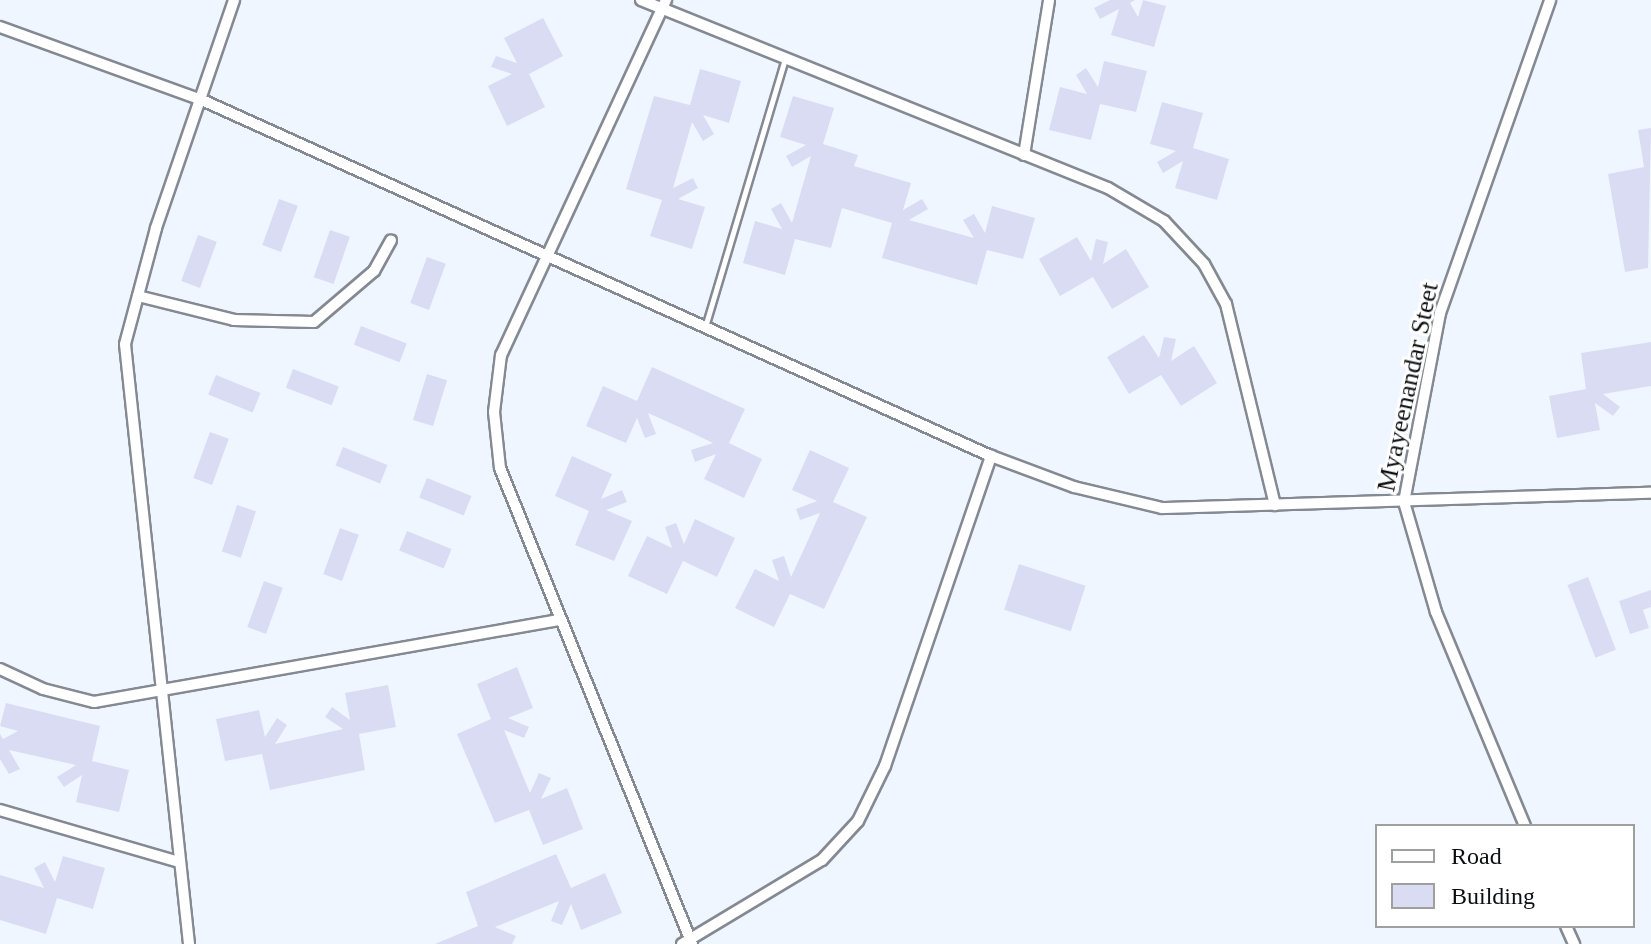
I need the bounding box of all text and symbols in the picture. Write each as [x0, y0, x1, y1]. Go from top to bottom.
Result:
street label: Myayeenandar Steet [1371, 280, 1445, 494]
legend [1375, 824, 1635, 928]
text: Road [1451, 843, 1502, 869]
text: Building [1451, 883, 1535, 909]

